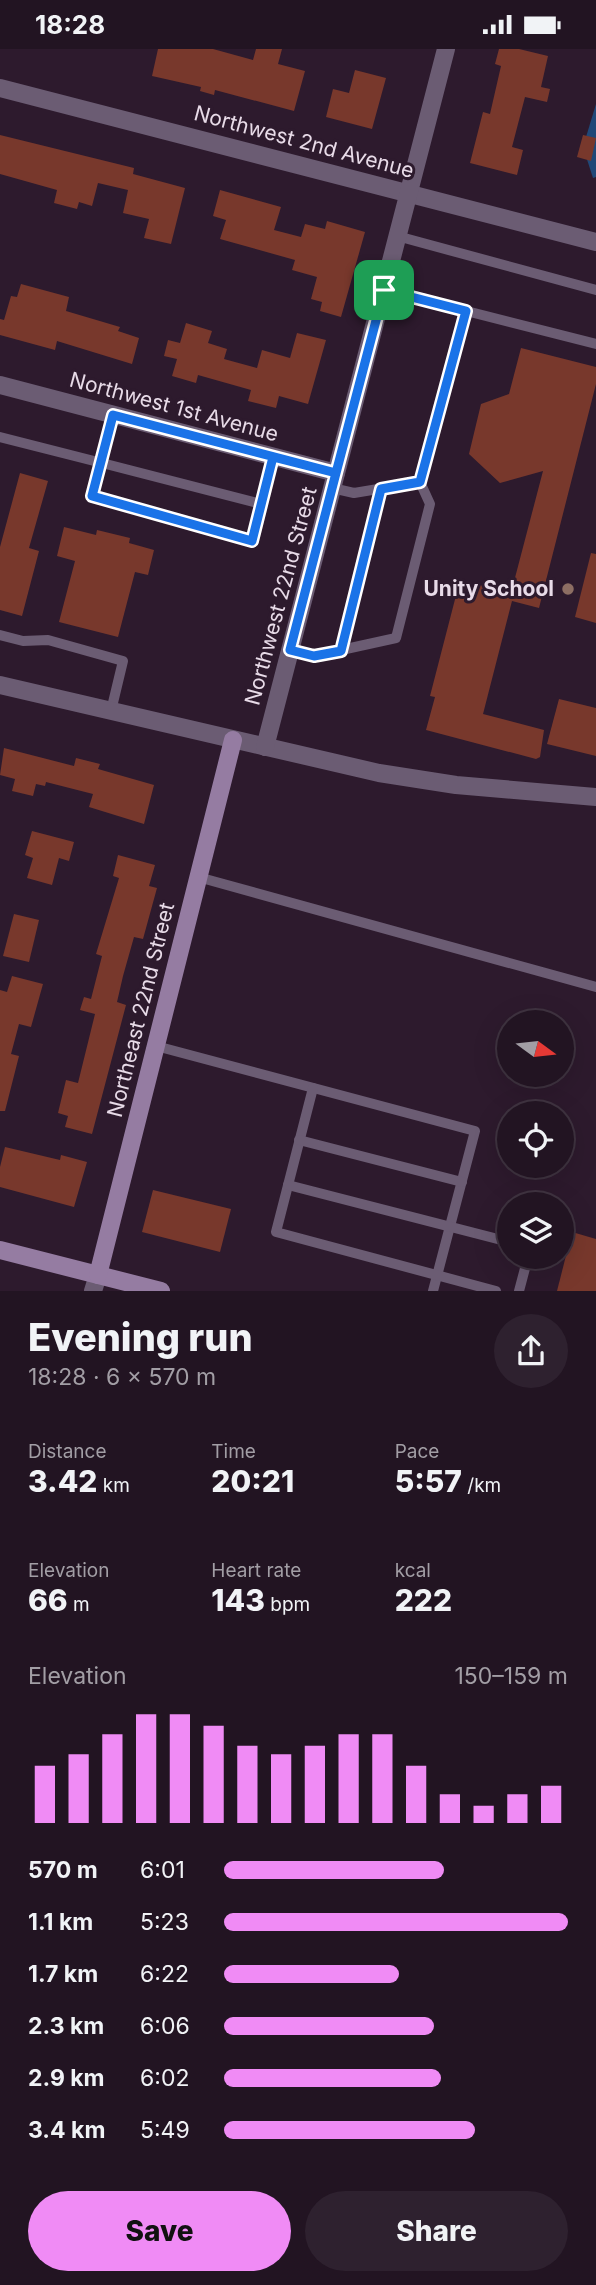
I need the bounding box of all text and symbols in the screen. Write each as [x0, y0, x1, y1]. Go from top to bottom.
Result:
text: 18:28 [35, 9, 105, 40]
street label: Northwest 2nd Avenue [191, 100, 417, 183]
pin [354, 260, 414, 320]
icon: arrive [365, 271, 403, 309]
street label: Northwest 1st Avenue [67, 367, 281, 446]
street label: Northwest 22nd Street [239, 484, 322, 708]
place label: Unity School [423, 576, 554, 601]
marker: Unity School [560, 581, 576, 597]
street label: Northeast 22nd Street [102, 900, 179, 1120]
north arrow [497, 1010, 574, 1087]
map controls [497, 1010, 574, 1269]
button: locate [497, 1101, 574, 1178]
button: layers [497, 1192, 574, 1269]
text: Evening run [28, 1314, 253, 1360]
button: share [494, 1314, 568, 1388]
text: 18:28 · 6 × 570 m [28, 1363, 216, 1391]
text: Distance [28, 1440, 106, 1463]
text: Time [211, 1440, 256, 1463]
text: Pace [395, 1440, 439, 1463]
text: 3.42 [28, 1463, 97, 1499]
text: 20:21 [211, 1463, 294, 1499]
text: 5:57 [395, 1463, 462, 1499]
text: km [97, 1474, 130, 1497]
text: /km [462, 1474, 501, 1497]
text: Elevation [28, 1559, 109, 1582]
text: Heart rate [211, 1559, 301, 1582]
text: kcal [395, 1559, 431, 1582]
text: 66 [28, 1582, 68, 1618]
text: 143 [211, 1582, 265, 1618]
text: 222 [395, 1582, 452, 1618]
text: m [68, 1593, 90, 1616]
text: bpm [265, 1593, 310, 1616]
text: Elevation [28, 1662, 127, 1690]
text: 150–159 m [454, 1662, 568, 1690]
text: 570 m [28, 1856, 98, 1884]
text: 6:01 [140, 1856, 185, 1884]
text: 1.1 km [28, 1908, 93, 1936]
text: 5:23 [140, 1908, 189, 1936]
text: 1.7 km [28, 1960, 98, 1988]
text: 6:22 [140, 1960, 189, 1988]
text: 2.3 km [28, 2012, 104, 2040]
text: 6:06 [140, 2012, 190, 2040]
text: 2.9 km [28, 2064, 105, 2092]
text: 6:02 [140, 2064, 189, 2092]
text: 3.4 km [28, 2116, 105, 2144]
text: 5:49 [140, 2116, 190, 2144]
button: Save [28, 2191, 291, 2271]
button: Share [305, 2191, 568, 2271]

